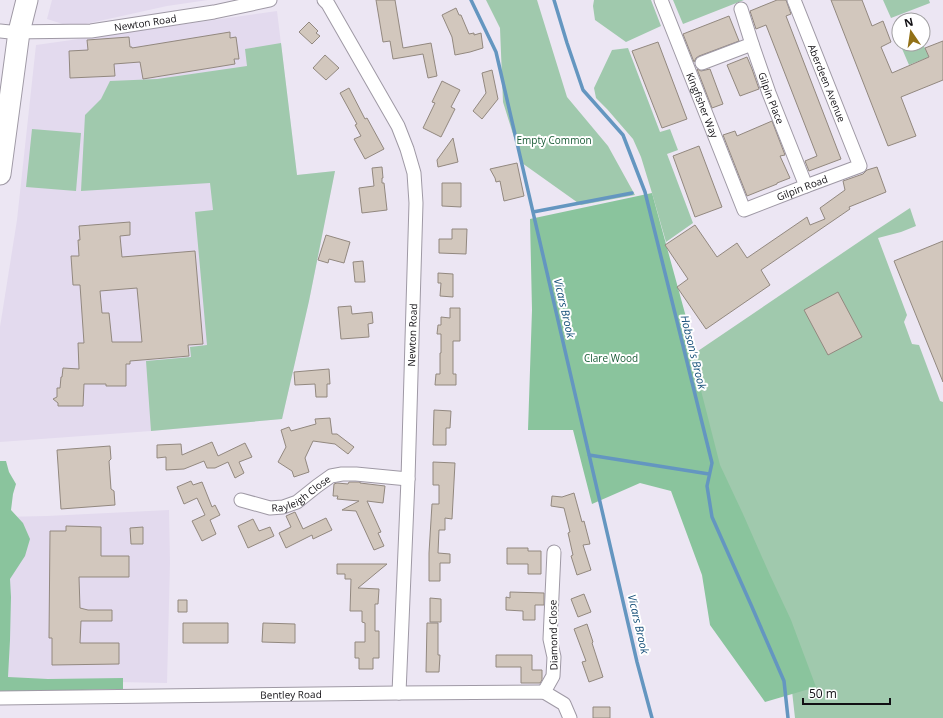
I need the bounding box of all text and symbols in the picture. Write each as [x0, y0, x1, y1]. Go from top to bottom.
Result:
street label: Newton Road [113, 11, 178, 34]
north arrow [891, 12, 931, 52]
text: N [903, 13, 915, 30]
street label: Aberdeen Avenue [805, 42, 849, 124]
street label: Kingfisher Way [683, 70, 722, 141]
street label: Gilpin Place [755, 70, 788, 126]
park label: Empty Common [516, 133, 592, 147]
street label: Gilpin Road [774, 172, 830, 204]
water label: Vicars Brook [551, 277, 579, 340]
street label: Newton Road [404, 303, 420, 367]
water label: Hobson's Brook [678, 313, 711, 391]
park label: Clare Wood [584, 351, 638, 365]
street label: Rayleigh Close [271, 471, 333, 515]
water label: Vicars Brook [625, 593, 653, 656]
street label: Diamond Close [545, 599, 561, 670]
scale bar [803, 680, 890, 706]
text: 50 m [809, 685, 837, 702]
street label: Bentley Road [260, 687, 322, 702]

